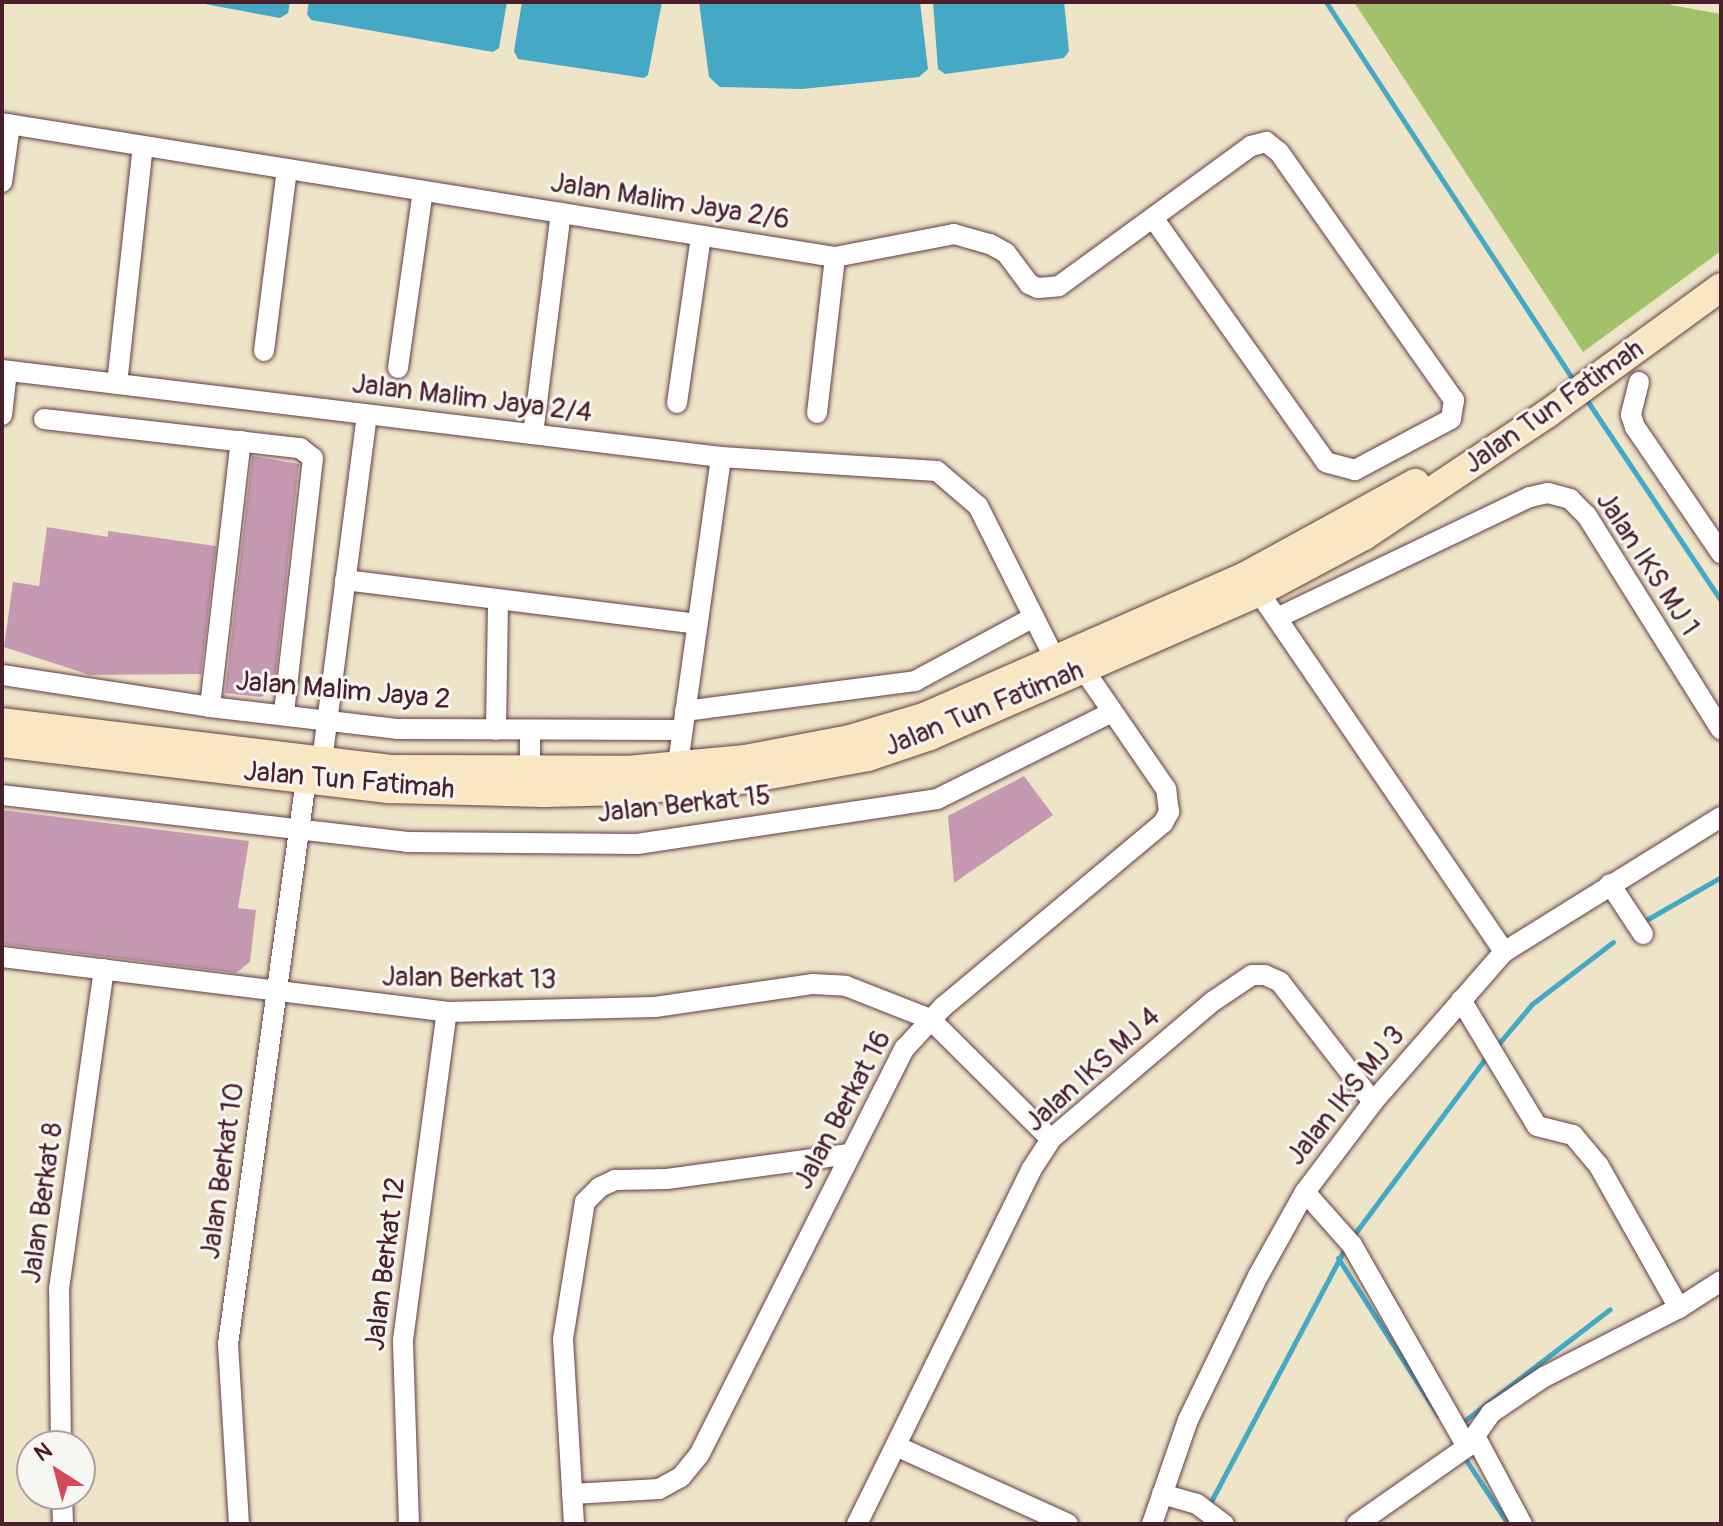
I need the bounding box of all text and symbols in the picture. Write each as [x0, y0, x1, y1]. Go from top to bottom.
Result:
street label: Jalan Malim Jaya 2/6 [548, 166, 792, 238]
street label: Jalan Tun Fatimah [1458, 332, 1650, 482]
street label: Jalan Malim Jaya 2/4 [350, 368, 594, 430]
street label: Jalan IKS MJ 1 [1588, 486, 1706, 642]
street label: Jalan Tun Fatimah [879, 654, 1089, 764]
street label: Jalan Malim Jaya 2 [234, 665, 452, 717]
street label: Jalan Tun Fatimah [242, 755, 456, 807]
street label: Jalan Berkat 15 [596, 779, 772, 831]
street label: Jalan Berkat 13 [381, 961, 557, 997]
street label: Jalan IKS MJ 4 [1018, 1001, 1168, 1139]
street label: Jalan IKS MJ 3 [1280, 1020, 1412, 1172]
street label: Jalan Berkat 16 [787, 1025, 899, 1195]
street label: Jalan Berkat 10 [194, 1080, 252, 1262]
street label: Jalan Berkat 8 [15, 1120, 71, 1286]
street label: Jalan Berkat 12 [359, 1175, 413, 1353]
north arrow [16, 1430, 96, 1510]
text: N [29, 1437, 57, 1468]

